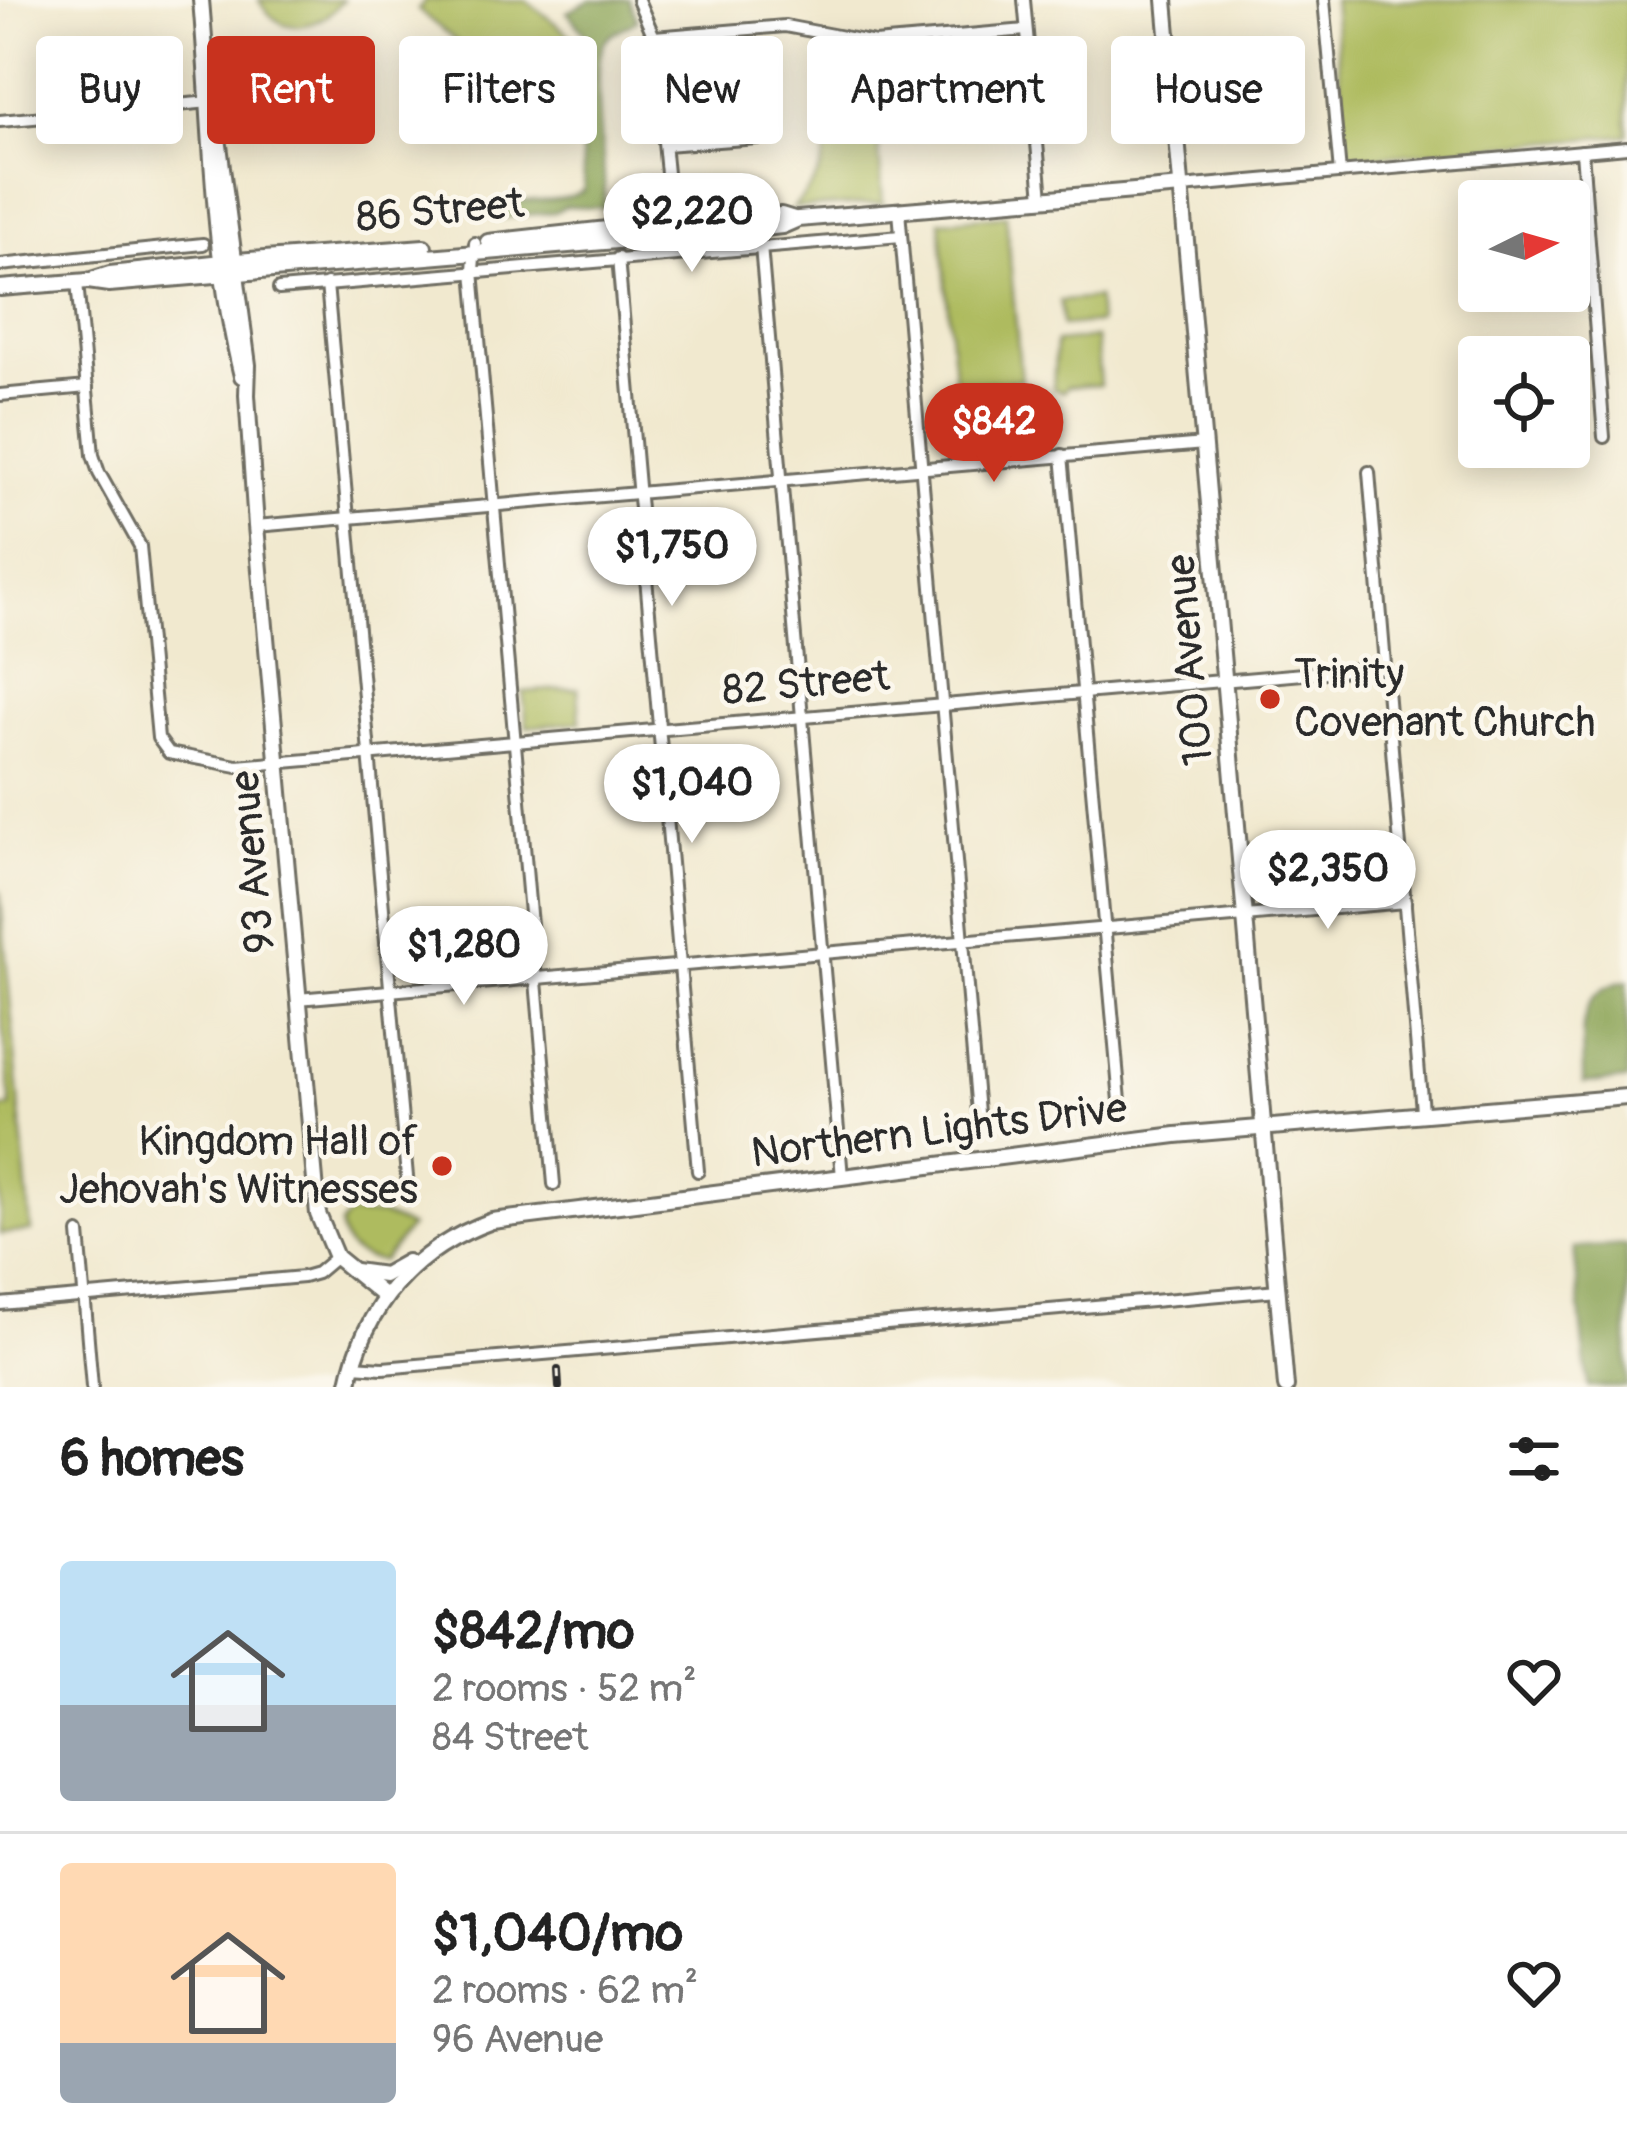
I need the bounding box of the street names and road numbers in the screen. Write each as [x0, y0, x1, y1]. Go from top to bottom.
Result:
street label: 86 Street [354, 178, 526, 244]
street label: 100 Avenue [1155, 552, 1225, 768]
street label: 82 Street [720, 651, 892, 717]
street label: 93 Avenue [219, 768, 287, 956]
street label: Northern Lights Drive [748, 1082, 1130, 1180]

